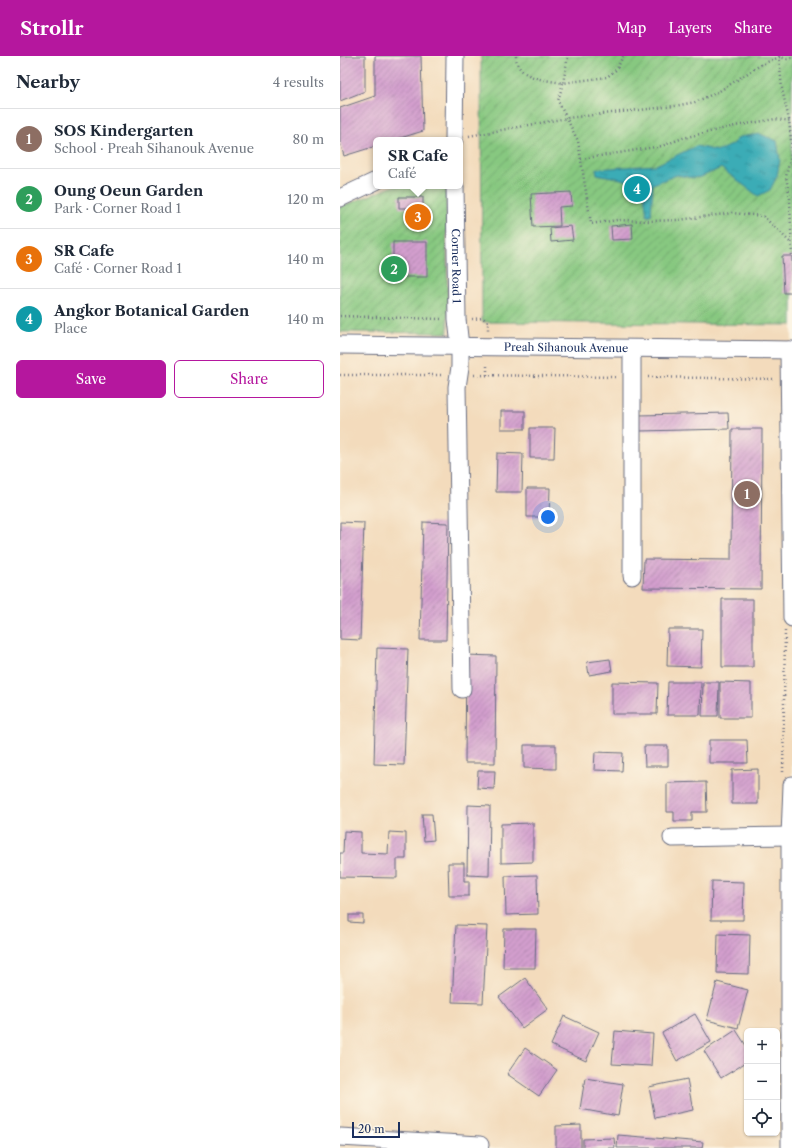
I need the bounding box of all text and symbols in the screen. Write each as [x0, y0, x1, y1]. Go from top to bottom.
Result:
text: Strollr [20, 17, 84, 40]
text: Map [616, 19, 646, 37]
text: Layers [668, 19, 712, 37]
text: Share [734, 19, 772, 37]
text: Nearby [16, 72, 80, 92]
text: 4 results [273, 74, 324, 90]
text: SOS Kindergarten [54, 121, 194, 140]
text: 1 [26, 131, 32, 147]
text: 80 m [292, 131, 324, 147]
popup [373, 137, 463, 189]
text: School · Preah Sihanouk Avenue [54, 140, 254, 156]
text: SR Cafe [388, 146, 448, 165]
text: Café [388, 165, 417, 181]
pin: 4 [624, 174, 650, 204]
text: Oung Oeun Garden [54, 181, 203, 200]
text: 2 [25, 191, 33, 207]
text: 120 m [287, 191, 324, 207]
text: Park · Corner Road 1 [54, 200, 181, 216]
pin: 3 [405, 202, 431, 232]
street label: Corner Road 1 [449, 228, 464, 304]
text: SR Cafe [54, 241, 114, 260]
text: 3 [25, 251, 33, 267]
text: 140 m [287, 251, 324, 267]
pin: 2 [381, 254, 407, 284]
text: Café · Corner Road 1 [54, 260, 182, 276]
text: Angkor Botanical Garden [54, 301, 249, 320]
text: 4 [25, 311, 33, 327]
text: 140 m [287, 311, 324, 327]
text: Place [54, 320, 87, 336]
street label: Preah Sihanouk Avenue [504, 340, 628, 355]
button: Save [16, 360, 166, 398]
button: Share [174, 360, 324, 398]
pin: 1 [734, 479, 760, 509]
your location [538, 507, 558, 527]
map controls [744, 1028, 780, 1136]
button: + [744, 1028, 780, 1064]
button: − [744, 1064, 780, 1100]
button: locate [744, 1100, 780, 1136]
scale bar [352, 1120, 400, 1139]
text: 20 m [358, 1122, 384, 1136]

